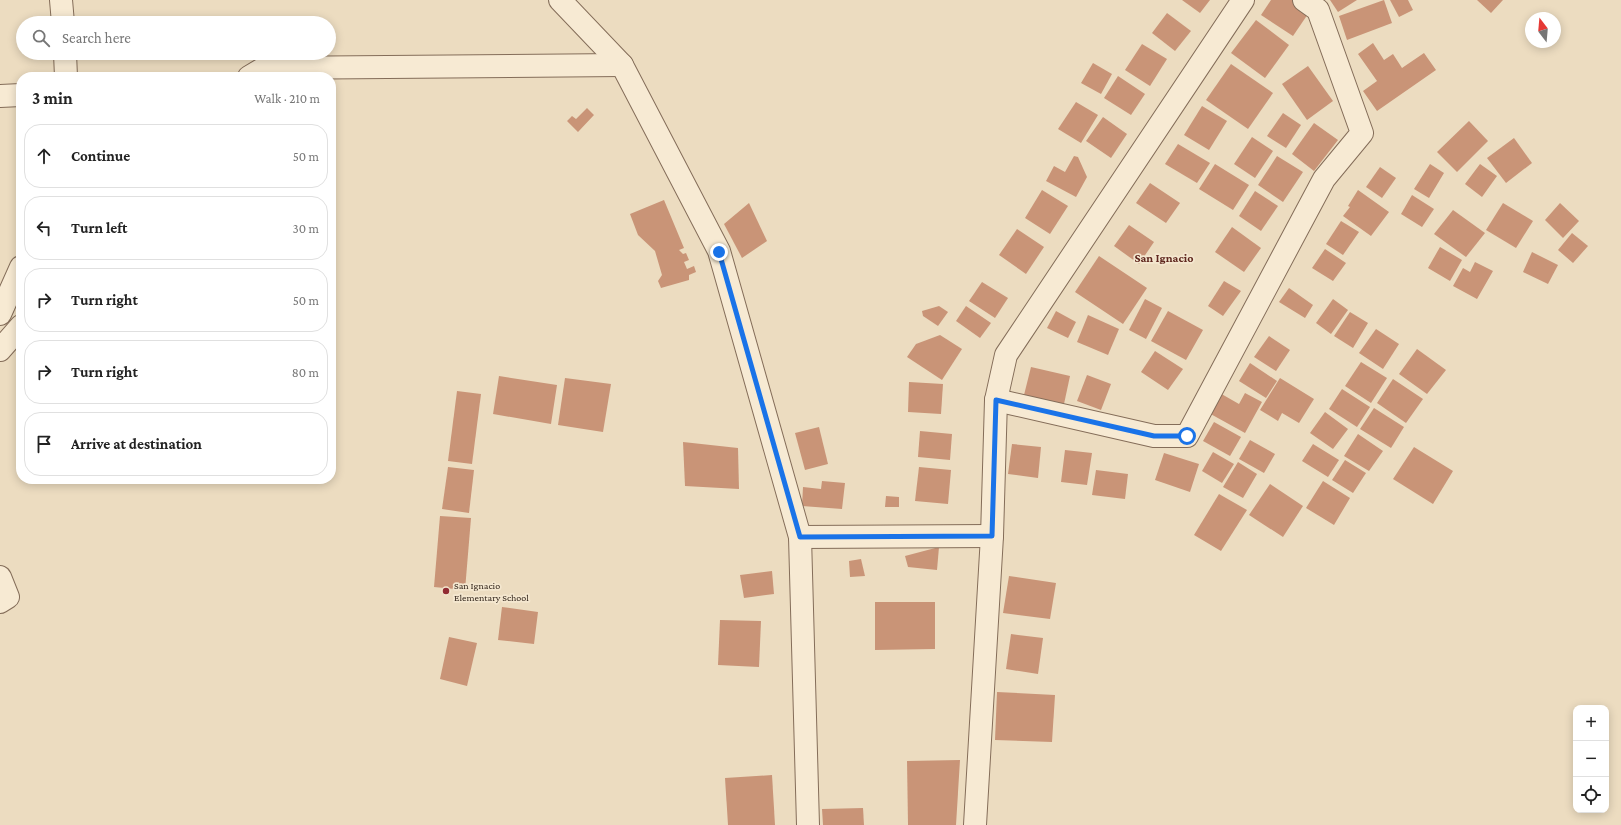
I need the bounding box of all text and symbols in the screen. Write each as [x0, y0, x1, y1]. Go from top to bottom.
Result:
north arrow [1525, 12, 1561, 48]
search box [16, 16, 336, 60]
icon: search [30, 27, 52, 49]
text: Search here [62, 30, 131, 46]
text: 3 min [32, 89, 73, 108]
text: Walk · 210 m [254, 91, 320, 106]
icon: ahead [33, 145, 55, 167]
text: Continue [71, 148, 130, 164]
text: 50 m [293, 149, 319, 164]
icon: left [33, 217, 55, 239]
text: Turn left [71, 220, 127, 236]
text: 30 m [293, 221, 319, 236]
route end [710, 243, 728, 261]
district label: San Ignacio [1134, 251, 1194, 265]
icon: right [33, 289, 55, 311]
text: Turn right [71, 292, 138, 308]
text: 50 m [293, 293, 319, 308]
icon: right [33, 361, 55, 383]
text: Turn right [71, 364, 138, 380]
text: 80 m [292, 365, 319, 380]
route start [1178, 427, 1196, 445]
icon: arrive [33, 433, 55, 455]
text: Arrive at destination [71, 436, 202, 452]
place label: San Ignacio Elementary School [454, 580, 529, 603]
marker: San Ignacio Elementary School [441, 586, 451, 596]
map controls [1573, 705, 1609, 813]
button: + [1573, 705, 1609, 741]
button: − [1573, 741, 1609, 777]
button: locate [1573, 777, 1609, 813]

